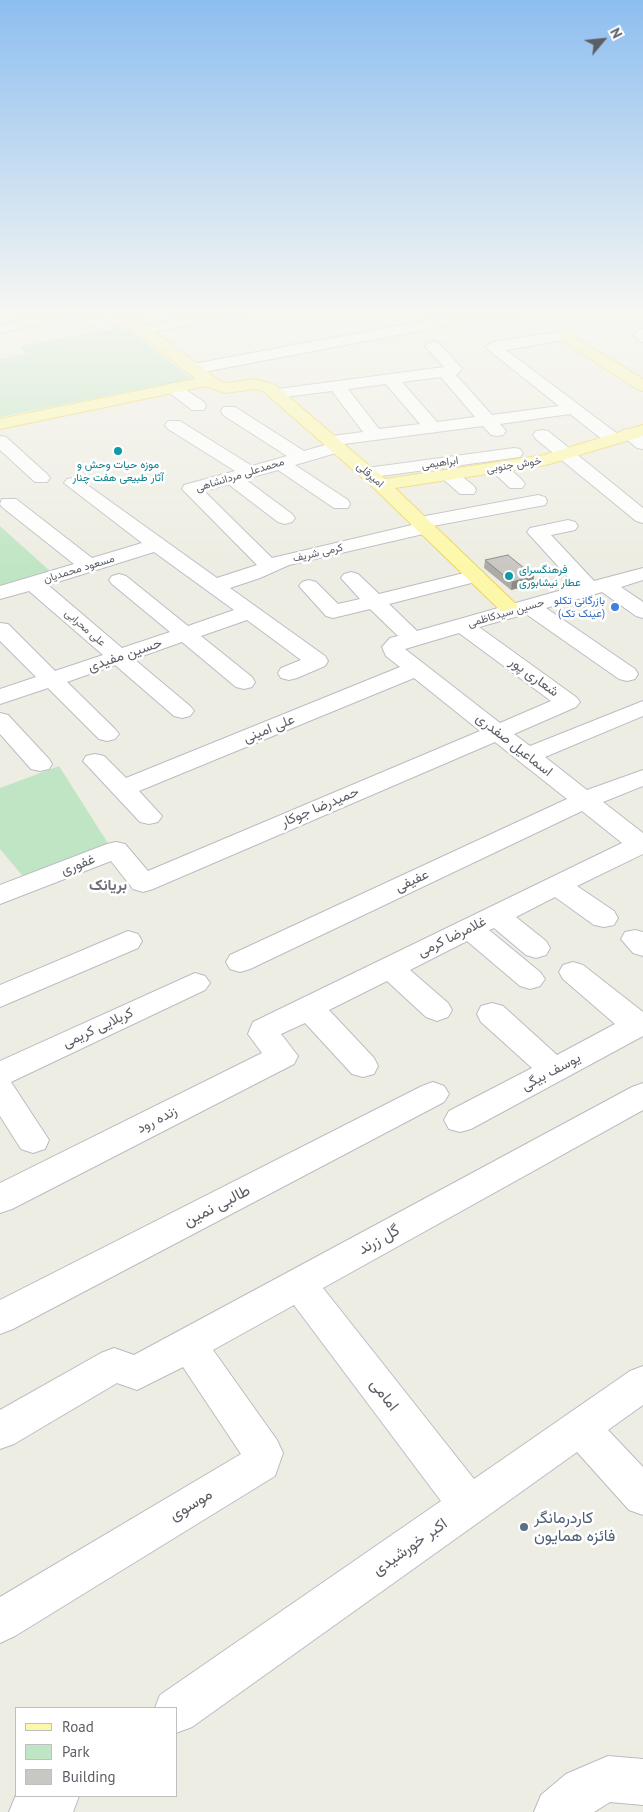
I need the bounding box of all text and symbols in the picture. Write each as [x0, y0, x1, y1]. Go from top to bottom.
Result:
north arrow [578, 15, 628, 65]
text: N [606, 25, 626, 41]
marker: موزه حیات وحش و آثار طبیعی هفت چنار [112, 445, 124, 457]
street label: ابراهیمی [421, 454, 459, 472]
street label: خوش جنوبی [486, 454, 542, 476]
street label: محمدعلی مردانشاهی [194, 455, 286, 495]
place label: موزه حیات وحش و آثار طبیعی هفت چنار [72, 458, 164, 484]
street label: امیرقلی [354, 460, 386, 490]
street label: کرمی شریف [292, 541, 344, 565]
street label: مسعود محمدیان [42, 552, 116, 586]
place label: فرهنگسرای عطار نیشابوری [519, 563, 581, 589]
marker: فرهنگسرای عطار نیشابوری [503, 570, 515, 582]
place label: بازرگانی تکلو (عینک تک) [554, 594, 605, 620]
street label: حسین سیدکاظمی [466, 596, 546, 630]
marker: بازرگانی تکلو (عینک تک) [609, 601, 621, 613]
street label: علی محرابی [62, 607, 108, 649]
street label: حسین مفیدی [86, 634, 164, 676]
street label: شعاری پور [506, 653, 562, 701]
street label: اسماعیل صفدری [472, 710, 556, 780]
street label: علی امینی [241, 711, 297, 747]
street label: حمیدرضا جوکار [279, 783, 361, 831]
street label: غفوری [59, 851, 97, 879]
street label: عفیفی [392, 866, 432, 896]
district label: بریانک [89, 877, 127, 895]
street label: غلامرضا کرمی [415, 913, 489, 961]
street label: کربلایی کریمی [60, 1004, 136, 1052]
street label: یوسف بیگی [519, 1049, 583, 1095]
street label: زنده رود [134, 1103, 180, 1137]
street label: طالبی نمین [180, 1181, 254, 1231]
street label: گل زرند [355, 1221, 403, 1259]
street label: امامی [365, 1375, 403, 1415]
street label: موسوی [166, 1485, 216, 1525]
place label: کاردرمانگر فائزه همایون [534, 1508, 615, 1546]
street label: اکبر خورشیدی [369, 1514, 451, 1580]
marker: کاردرمانگر فائزه همایون [518, 1521, 530, 1533]
legend [15, 1707, 178, 1797]
text: Road [62, 1717, 94, 1736]
text: Park [62, 1742, 90, 1761]
text: Building [62, 1767, 116, 1786]

